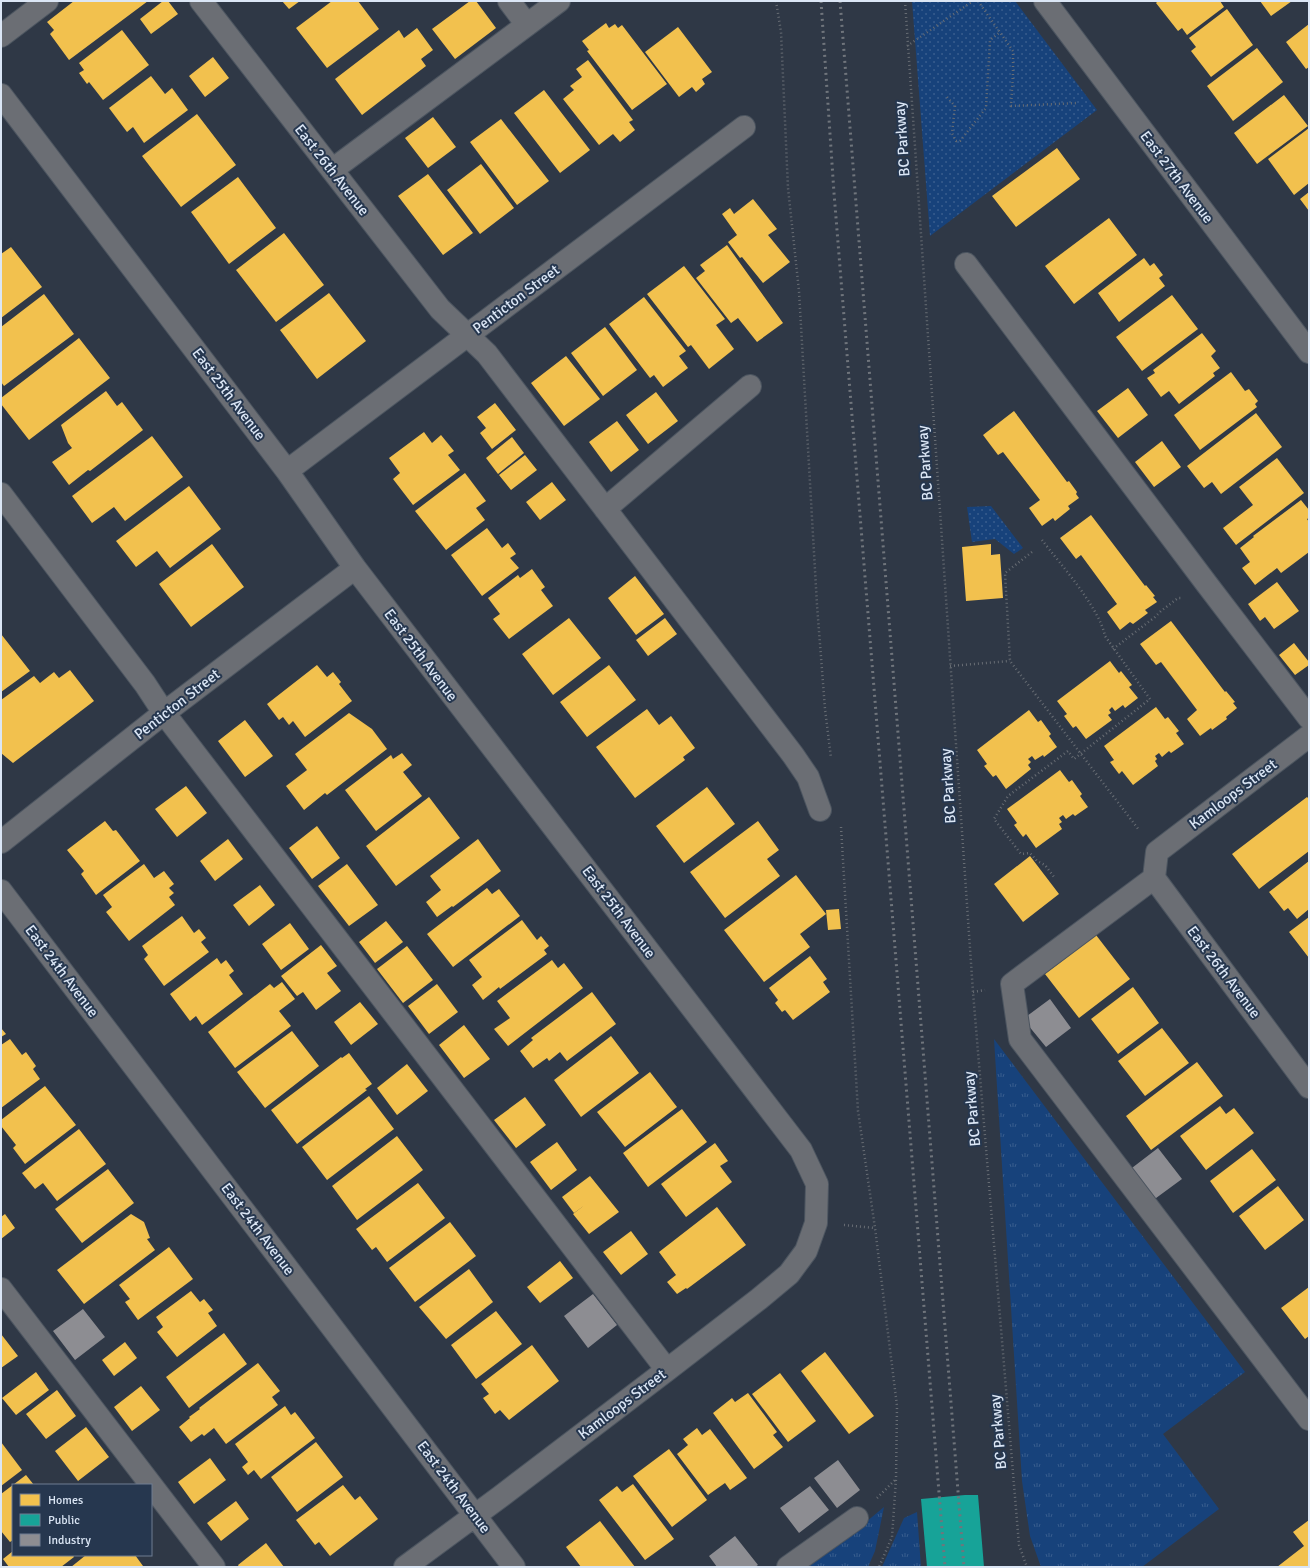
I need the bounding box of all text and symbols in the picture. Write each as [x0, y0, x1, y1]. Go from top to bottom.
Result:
street label: BC Parkway [890, 101, 914, 177]
street label: East 26th Avenue [291, 121, 373, 219]
street label: East 27th Avenue [1136, 127, 1218, 227]
street label: Penticton Street [469, 261, 563, 337]
street label: East 25th Avenue [188, 344, 270, 444]
street label: BC Parkway [913, 425, 937, 501]
street label: East 25th Avenue [380, 605, 462, 705]
street label: Penticton Street [131, 665, 223, 743]
street label: BC Parkway [936, 748, 960, 824]
street label: Kamloops Street [1186, 755, 1280, 833]
street label: East 25th Avenue [578, 862, 660, 962]
street label: East 24th Avenue [21, 921, 103, 1021]
street label: East 26th Avenue [1183, 922, 1265, 1022]
street label: BC Parkway [960, 1071, 984, 1147]
street label: East 24th Avenue [217, 1179, 299, 1279]
street label: Kamloops Street [575, 1365, 669, 1443]
street label: BC Parkway [986, 1394, 1010, 1470]
street label: East 24th Avenue [413, 1437, 495, 1537]
legend [12, 1484, 152, 1556]
text: Homes [48, 1493, 83, 1508]
text: Public [48, 1513, 80, 1528]
text: Industry [48, 1533, 91, 1548]

